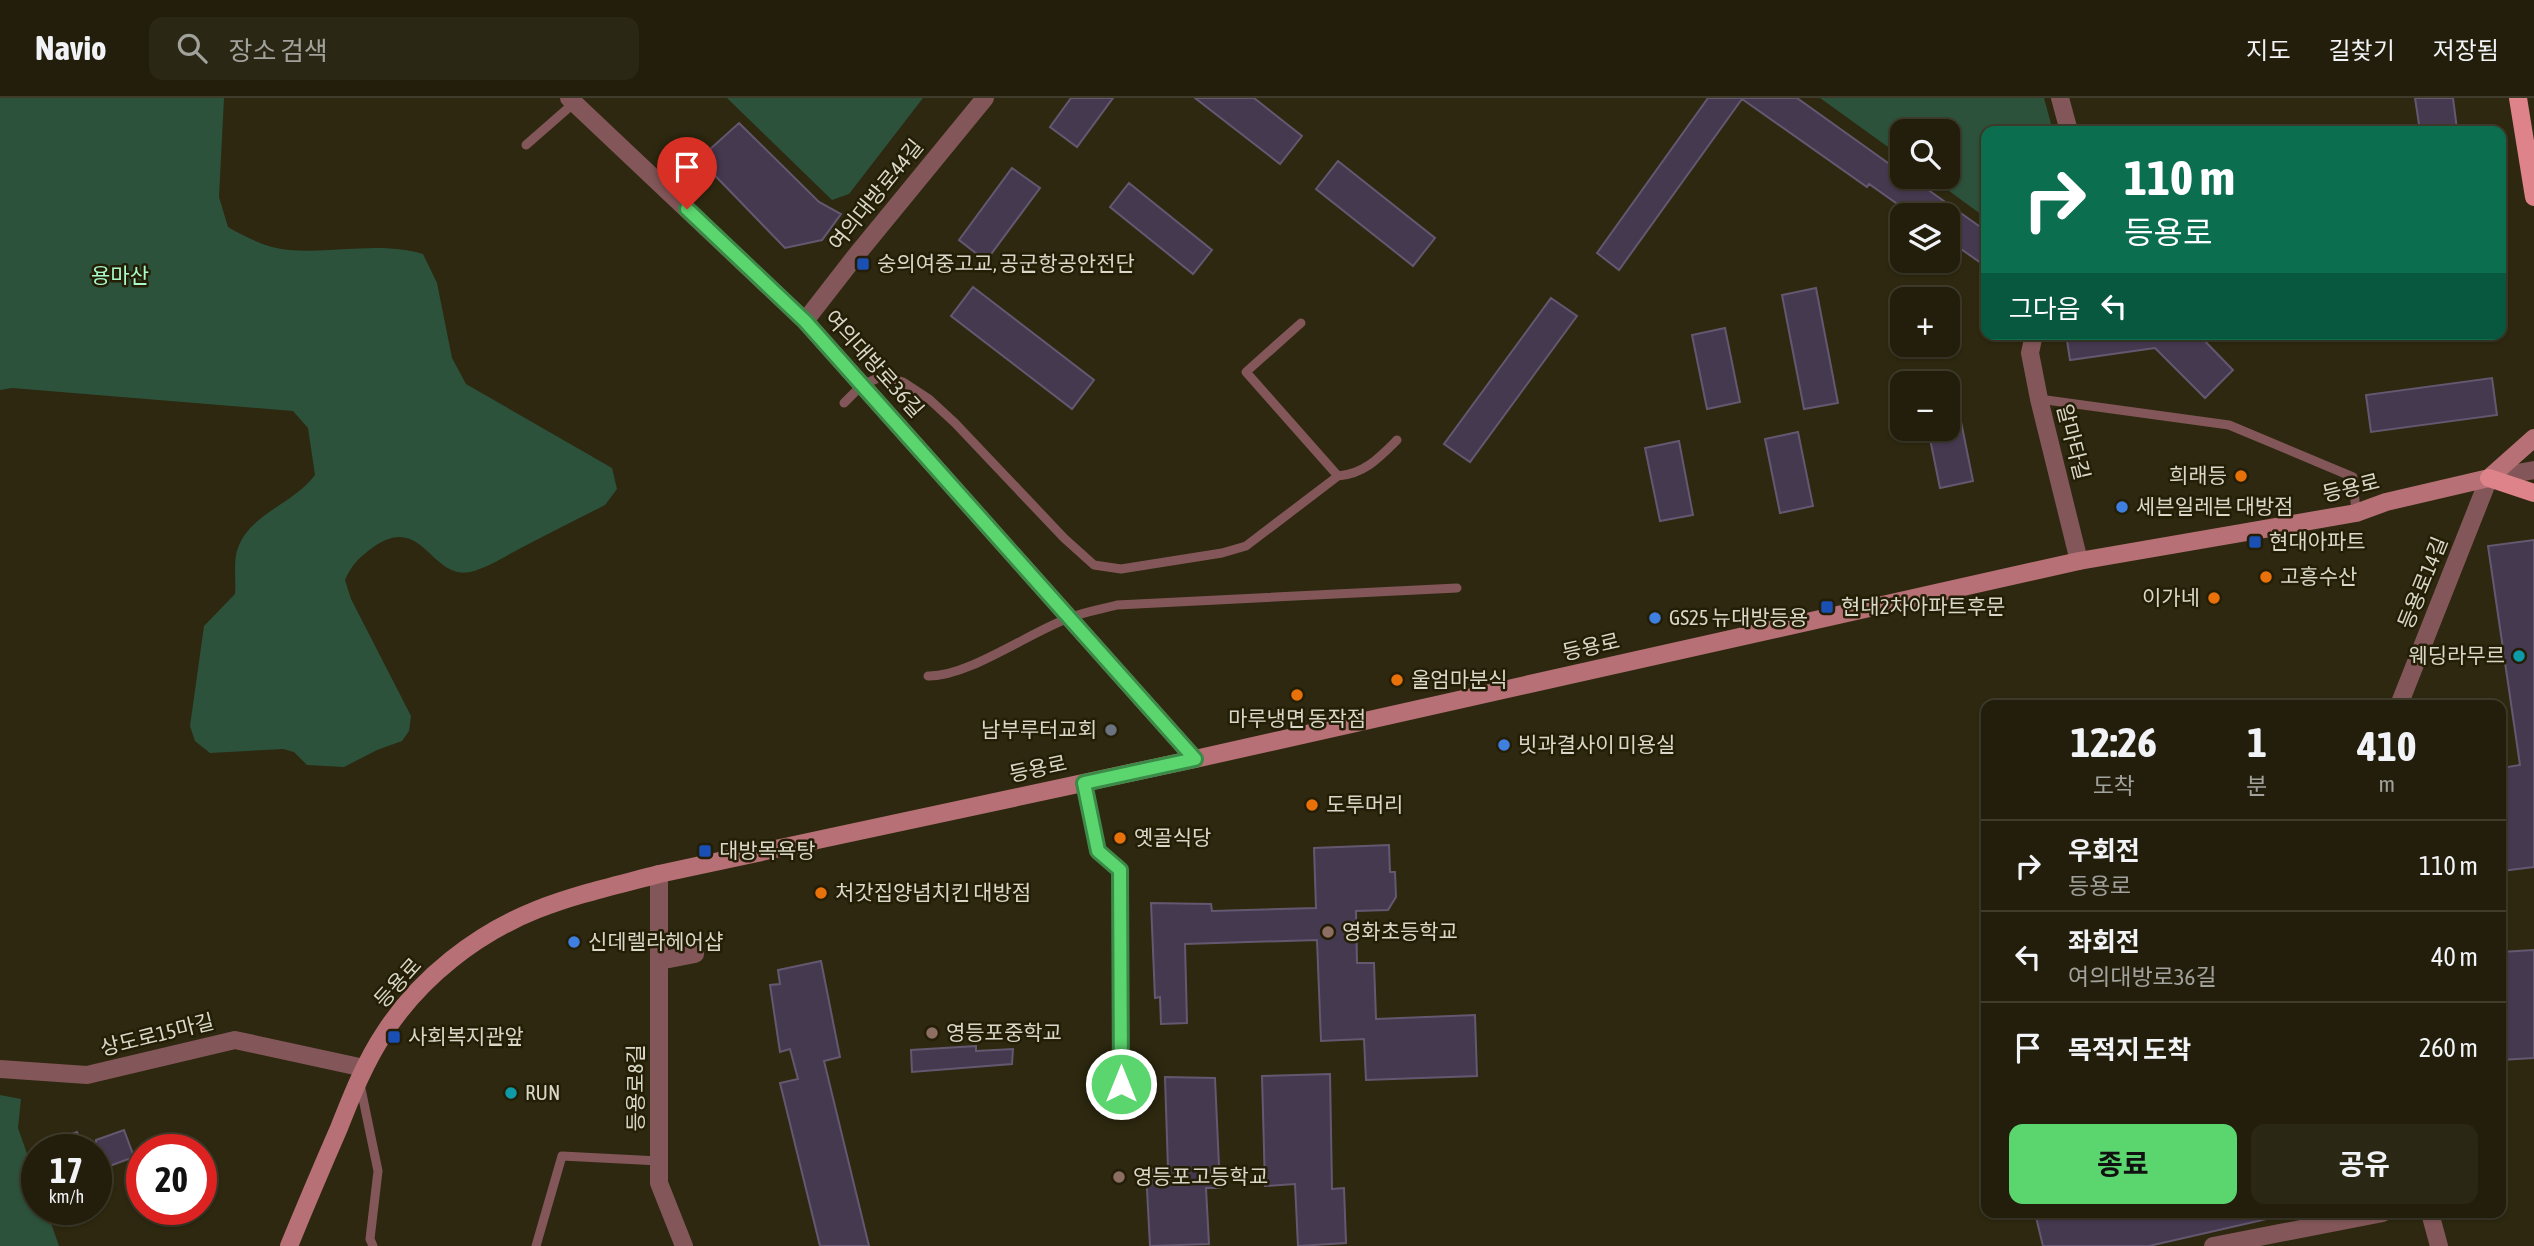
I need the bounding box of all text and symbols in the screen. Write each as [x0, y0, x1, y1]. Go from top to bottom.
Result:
search box [149, 17, 639, 80]
text: Navio [35, 29, 107, 67]
icon: search [173, 29, 211, 67]
text: 장소 검색 [229, 36, 328, 66]
text: 지도 [2246, 37, 2291, 64]
text: 길찾기 [2329, 37, 2395, 64]
text: 저장됨 [2433, 37, 2499, 64]
map controls [1890, 119, 1960, 441]
button: search [1890, 119, 1960, 189]
street label: 여의대방로44길 [823, 134, 927, 255]
pin [657, 137, 717, 209]
icon: arrive [668, 148, 706, 186]
text: 110 m [2124, 149, 2235, 205]
icon: right [2009, 154, 2100, 245]
button: layers [1890, 203, 1960, 273]
text: 등용로 [2124, 214, 2212, 251]
place label: 숭의여중고교, 공군항공안전단 [877, 251, 1135, 275]
marker: 숭의여중고교, 공군항공안전단 [855, 256, 871, 272]
park label: 용마산 [91, 263, 149, 287]
button: + [1890, 287, 1960, 357]
icon: left [2095, 287, 2133, 325]
text: 그다음 [2009, 294, 2081, 324]
street label: 여의대방로36길 [820, 305, 929, 422]
button: − [1890, 371, 1960, 441]
street label: 알마타길 [2053, 401, 2095, 482]
place label: 희래등 [2169, 463, 2227, 487]
marker: 희래등 [2233, 468, 2249, 484]
street label: 등용로 [2320, 468, 2382, 506]
place label: 세븐일레븐 대방점 [2136, 494, 2293, 518]
marker: 세븐일레븐 대방점 [2114, 499, 2130, 515]
place label: 현대아파트 [2269, 529, 2366, 553]
street label: 등용로14길 [2393, 533, 2451, 632]
marker: 현대아파트 [2247, 534, 2263, 550]
place label: 고흥수산 [2280, 564, 2357, 588]
marker: 고흥수산 [2258, 569, 2274, 585]
place label: 이가네 [2142, 585, 2200, 609]
marker: 이가네 [2206, 590, 2222, 606]
place label: 현대2차아파트후문 [1841, 594, 2005, 618]
marker: 현대2차아파트후문 [1819, 599, 1835, 615]
place label: GS25 뉴대방등용 [1669, 605, 1808, 629]
marker: GS25 뉴대방등용 [1647, 610, 1663, 626]
street label: 등용로 [1560, 628, 1622, 664]
place label: 웨딩라무르 [2408, 643, 2505, 667]
marker: 웨딩라무르 [2511, 648, 2527, 664]
place label: 울엄마분식 [1411, 667, 1508, 691]
marker: 울엄마분식 [1389, 672, 1405, 688]
marker: 마루냉면 동작점 [1289, 687, 1305, 703]
place label: 마루냉면 동작점 [1228, 706, 1366, 730]
place label: 남부루터교회 [981, 717, 1097, 741]
text: 12:26 [2071, 718, 2157, 766]
text: 1 [2247, 718, 2267, 766]
marker: 남부루터교회 [1103, 722, 1119, 738]
text: 410 [2357, 722, 2416, 770]
place label: 빗과결사이 미용실 [1518, 732, 1675, 756]
marker: 빗과결사이 미용실 [1496, 737, 1512, 753]
street label: 등용로 [1007, 750, 1069, 786]
text: m [2379, 771, 2395, 797]
text: 도착 [2093, 773, 2135, 799]
text: 분 [2247, 773, 2268, 799]
place label: 도투머리 [1326, 792, 1403, 816]
marker: 도투머리 [1304, 797, 1320, 813]
place label: 옛골식당 [1134, 825, 1211, 849]
marker: 옛골식당 [1112, 830, 1128, 846]
text: 우회전 [2068, 836, 2140, 866]
place label: 대방목욕탕 [719, 838, 816, 862]
marker: 대방목욕탕 [697, 843, 713, 859]
icon: right [2009, 847, 2047, 885]
text: 110 m [2419, 851, 2478, 881]
text: 등용로 [2068, 873, 2131, 899]
place label: 처갓집양념치킨 대방점 [835, 880, 1031, 904]
marker: 처갓집양념치킨 대방점 [813, 885, 829, 901]
place label: 영화초등학교 [1342, 919, 1458, 943]
marker: 영화초등학교 [1320, 924, 1336, 940]
text: 좌회전 [2068, 927, 2140, 957]
place label: 신데렐라헤어샵 [588, 929, 723, 953]
marker: 신데렐라헤어샵 [566, 934, 582, 950]
icon: left [2009, 938, 2047, 976]
text: 40 m [2431, 942, 2478, 972]
street label: 등용로 [369, 953, 426, 1012]
text: 여의대방로36길 [2068, 964, 2217, 990]
street label: 상도로15마길 [97, 1008, 216, 1060]
place label: 영등포중학교 [946, 1020, 1062, 1044]
place label: 사회복지관앞 [408, 1024, 524, 1048]
marker: 영등포중학교 [924, 1025, 940, 1041]
marker: 사회복지관앞 [386, 1029, 402, 1045]
icon: arrive [2009, 1029, 2047, 1067]
text: 260 m [2419, 1033, 2478, 1063]
text: 목적지 도착 [2068, 1035, 2191, 1065]
street label: 등용로8길 [623, 1044, 647, 1132]
position arrow [1084, 1047, 1158, 1121]
place label: RUN [525, 1080, 560, 1104]
marker: RUN [503, 1085, 519, 1101]
button: 종료 [2009, 1124, 2237, 1204]
button: 공유 [2251, 1124, 2478, 1204]
speed limit sign: 20 [126, 1134, 217, 1225]
text: 17 [50, 1150, 83, 1190]
place label: 영등포고등학교 [1133, 1164, 1268, 1188]
marker: 영등포고등학교 [1111, 1169, 1127, 1185]
text: km/h [49, 1186, 84, 1207]

